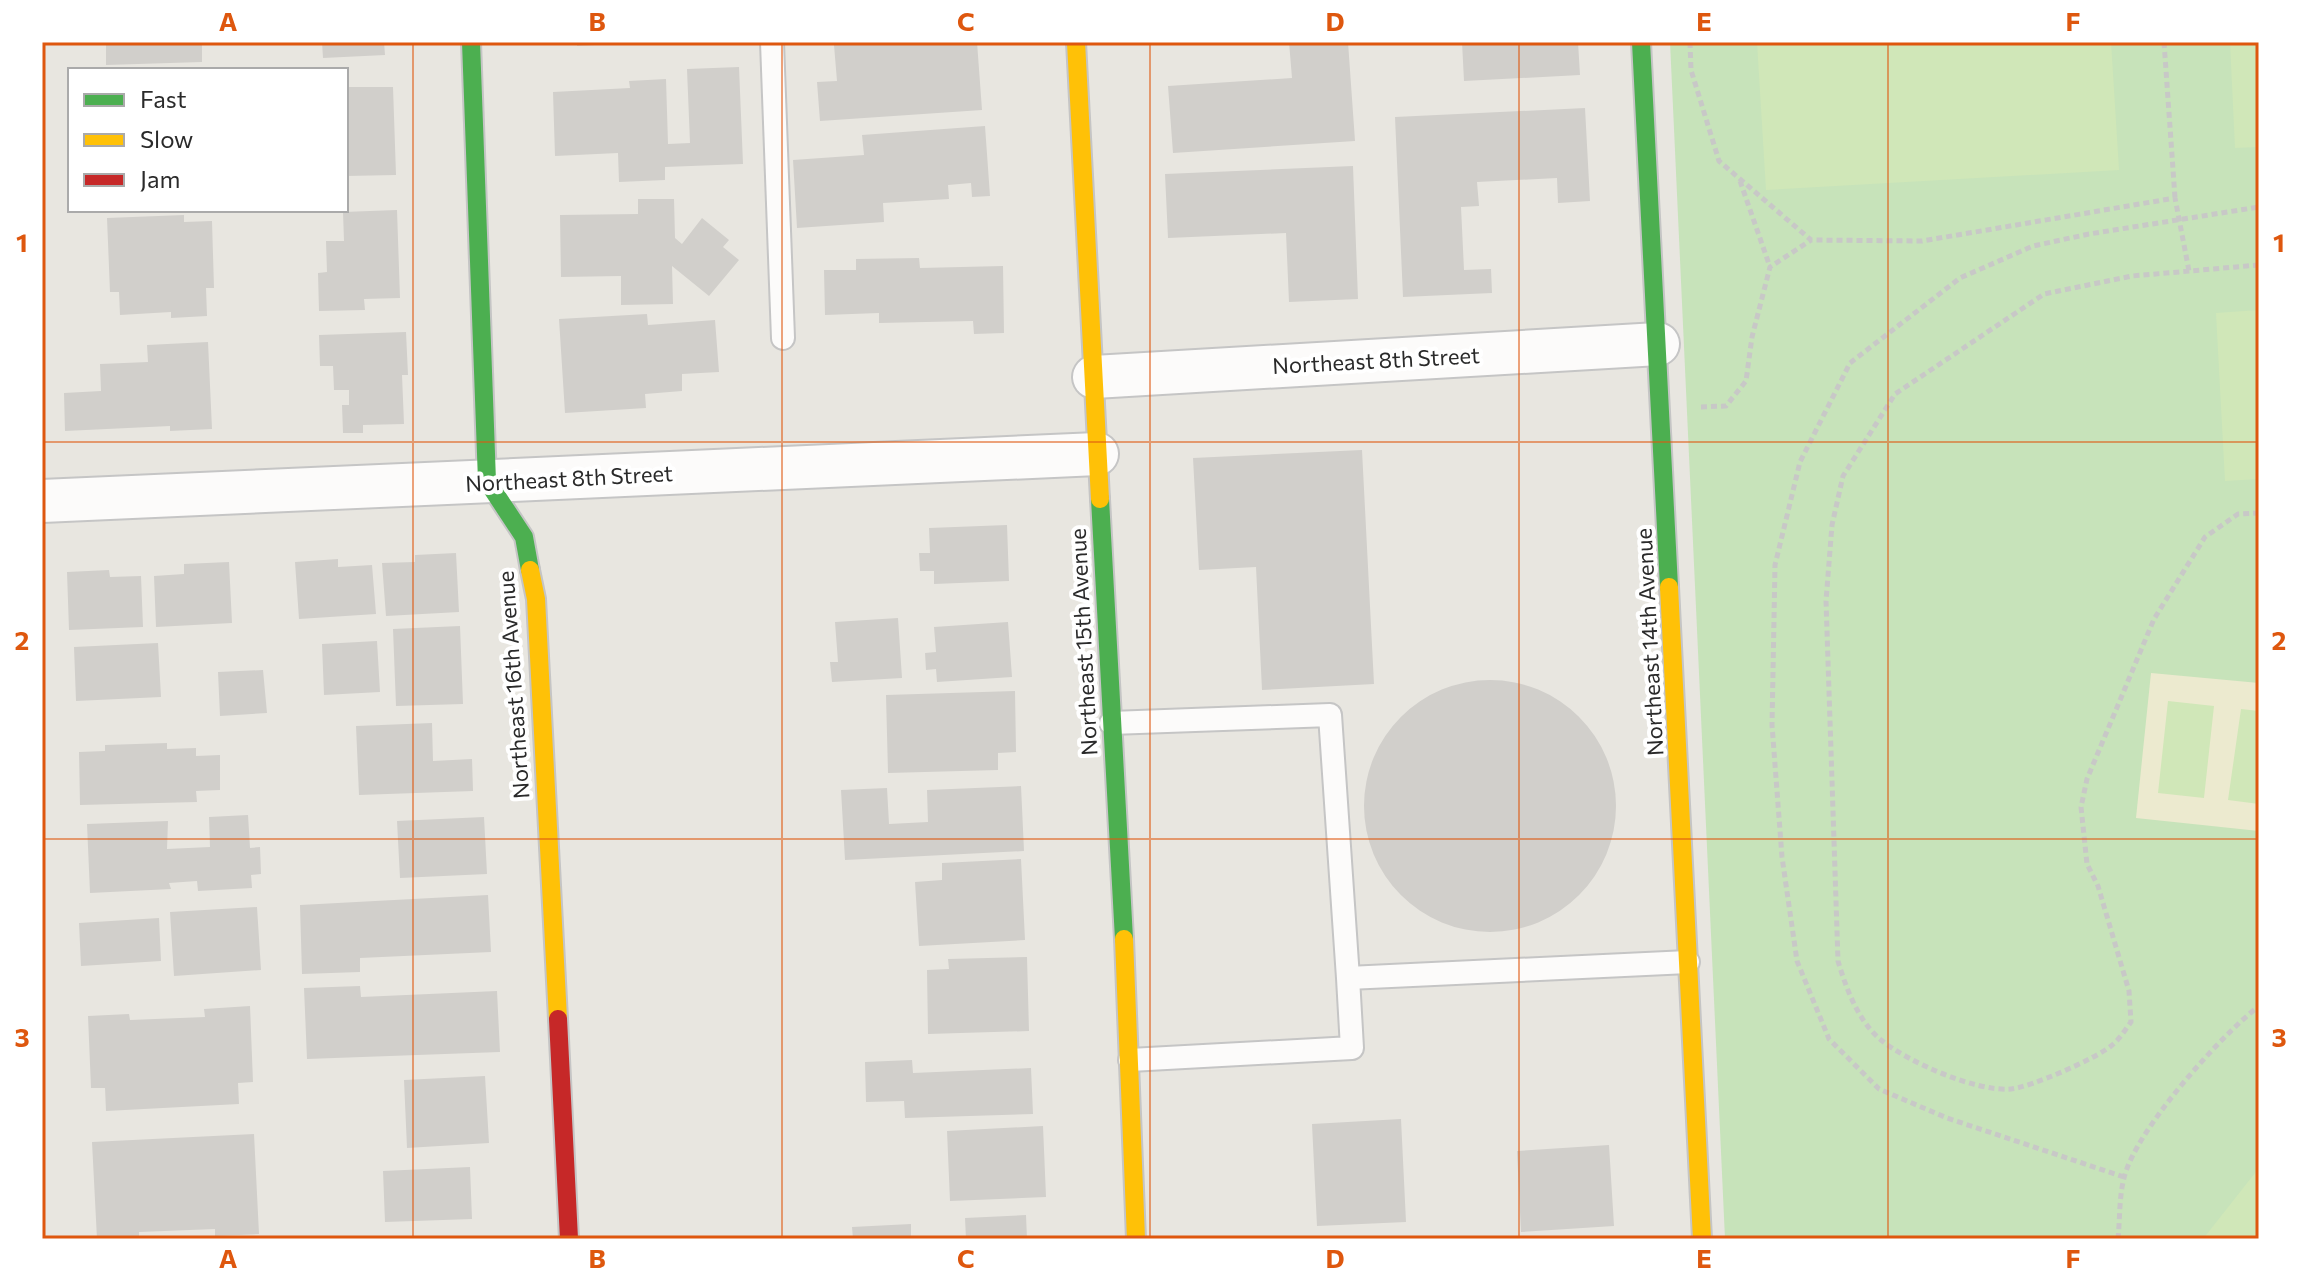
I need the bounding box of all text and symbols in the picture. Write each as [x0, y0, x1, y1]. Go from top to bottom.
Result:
text: A [219, 5, 238, 36]
text: B [588, 5, 606, 36]
text: C [957, 5, 975, 36]
text: D [1325, 5, 1345, 36]
text: E [1696, 5, 1712, 36]
text: F [2065, 5, 2081, 36]
legend [68, 68, 348, 212]
text: Fast [140, 84, 187, 113]
text: Slow [140, 124, 193, 153]
text: Jam [140, 164, 180, 193]
text: 1 [16, 226, 28, 257]
text: 1 [2273, 226, 2285, 257]
street label: Northeast 8th Street [1272, 341, 1480, 379]
street label: Northeast 8th Street [465, 459, 673, 497]
street label: Northeast 14th Avenue [1630, 527, 1668, 757]
street label: Northeast 15th Avenue [1064, 528, 1102, 756]
street label: Northeast 16th Avenue [492, 570, 534, 800]
text: 2 [15, 624, 29, 655]
text: 2 [2272, 624, 2286, 655]
text: 3 [14, 1021, 30, 1052]
text: 3 [2271, 1021, 2287, 1052]
text: A [219, 1242, 238, 1273]
text: B [588, 1242, 606, 1273]
text: C [957, 1242, 975, 1273]
text: D [1325, 1242, 1345, 1273]
text: E [1696, 1242, 1712, 1273]
text: F [2065, 1242, 2081, 1273]

